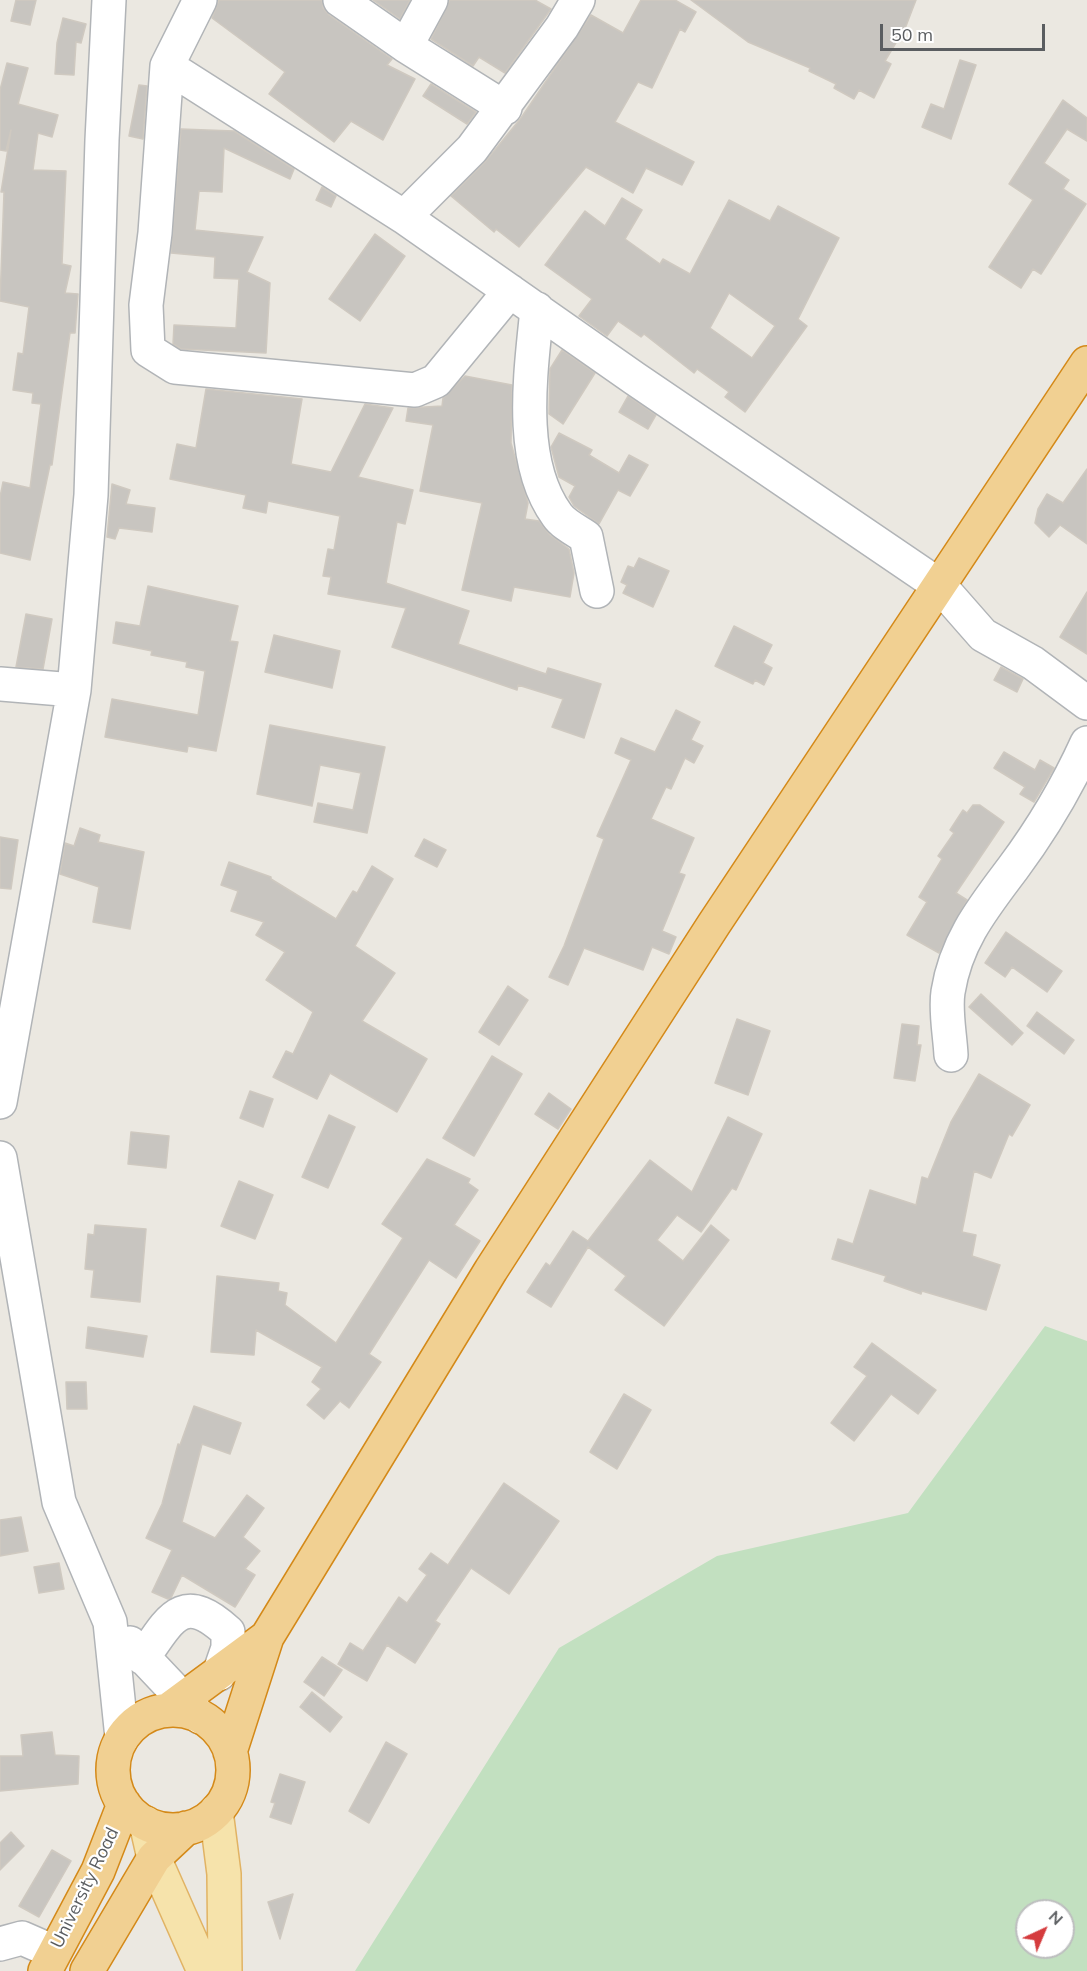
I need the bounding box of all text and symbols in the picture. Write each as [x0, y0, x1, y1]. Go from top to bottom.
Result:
scale bar [883, 12, 1048, 50]
text: 50 m [891, 23, 933, 46]
street label: University Road [46, 1824, 124, 1952]
north arrow [1015, 1899, 1075, 1959]
text: N [1045, 1906, 1067, 1929]

